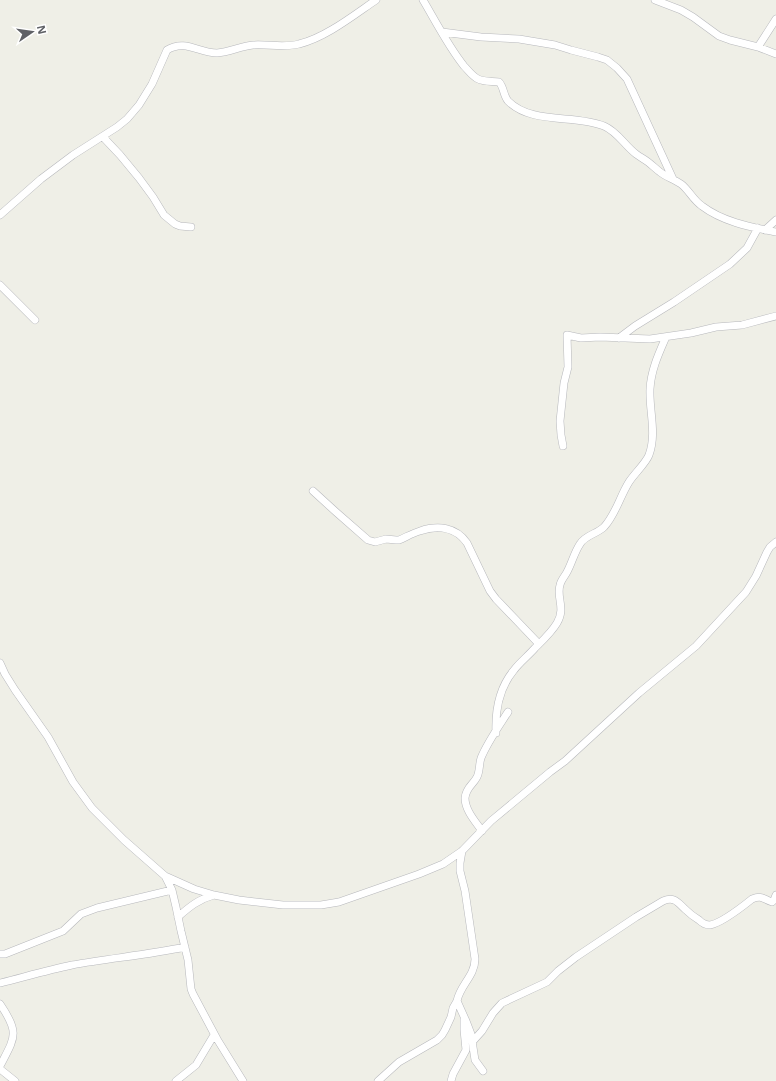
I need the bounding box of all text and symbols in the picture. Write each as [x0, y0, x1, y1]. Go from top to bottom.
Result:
north arrow [12, 12, 52, 52]
text: N [34, 24, 51, 36]

